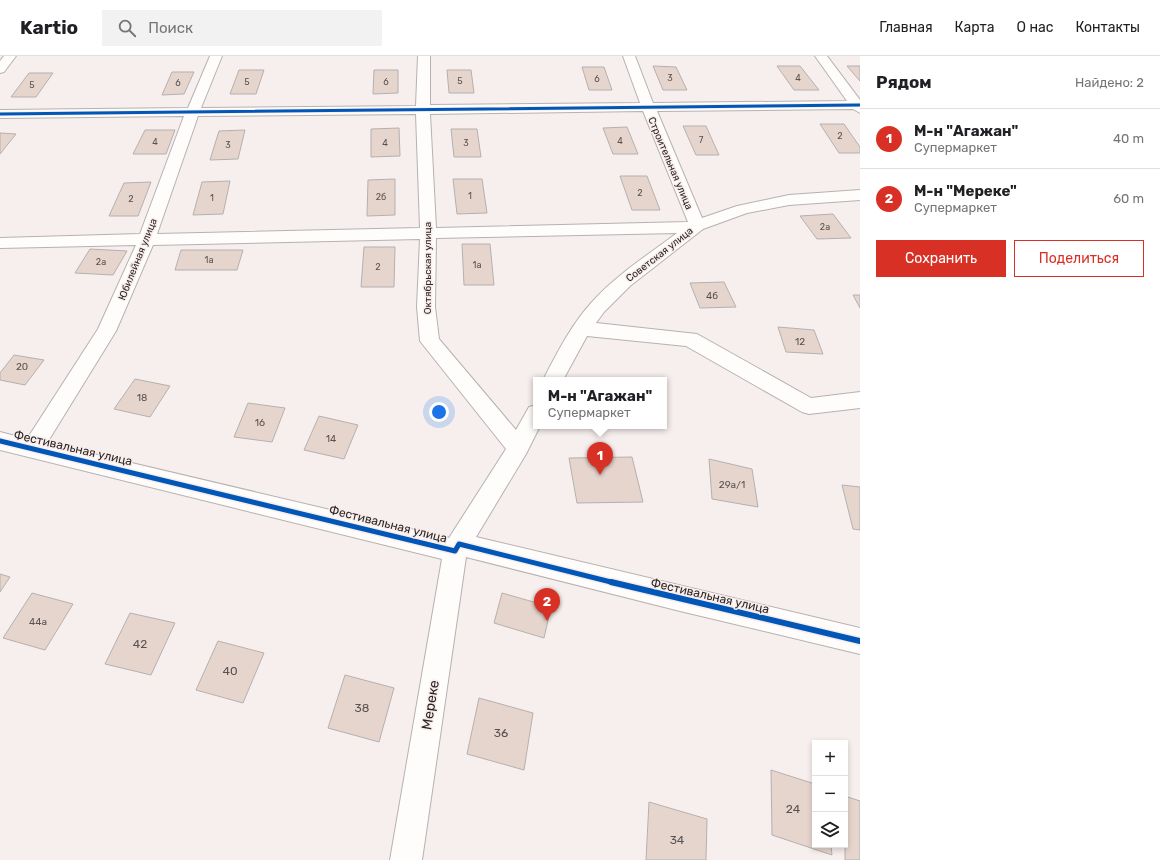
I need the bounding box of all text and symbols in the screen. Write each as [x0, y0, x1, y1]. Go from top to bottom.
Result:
search box [102, 10, 382, 46]
text: Kartio [20, 16, 78, 39]
icon: search [116, 17, 138, 39]
text: Поиск [148, 19, 193, 37]
text: Главная [879, 19, 933, 36]
text: Карта [955, 19, 995, 36]
text: О нас [1017, 19, 1053, 36]
text: Контакты [1075, 19, 1140, 36]
text: Рядом [876, 72, 932, 92]
house number: 3 [667, 73, 673, 83]
house number: 4 [795, 73, 801, 83]
house number: 6 [594, 74, 600, 84]
text: Найдено: 2 [1075, 75, 1144, 90]
house number: 5 [457, 76, 463, 86]
house number: 5 [244, 77, 250, 87]
house number: 6 [383, 77, 389, 87]
house number: 6 [175, 78, 181, 88]
house number: 5 [29, 80, 35, 90]
street label: Строительная улица [645, 115, 695, 211]
text: М-н "Агажан" [914, 122, 1018, 140]
house number: 2 [837, 131, 843, 141]
text: 1 [886, 131, 892, 146]
text: 40 m [1113, 131, 1144, 146]
house number: 7 [699, 135, 704, 145]
house number: 4 [617, 136, 623, 146]
house number: 4 [152, 137, 158, 147]
house number: 4 [382, 138, 388, 148]
house number: 3 [463, 138, 469, 148]
house number: 3 [225, 140, 231, 150]
text: Супермаркет [914, 140, 997, 155]
text: М-н "Мереке" [914, 182, 1017, 200]
house number: 2 [637, 188, 643, 198]
house number: 1 [468, 191, 472, 201]
text: 2 [885, 191, 893, 206]
text: 60 m [1113, 191, 1144, 206]
house number: 2б [376, 192, 386, 202]
house number: 1 [210, 193, 214, 203]
house number: 2 [128, 194, 134, 204]
text: Супермаркет [914, 200, 997, 215]
street label: Юбилейная улица [116, 217, 160, 302]
street label: Октябрьская улица [422, 222, 434, 314]
house number: 2а [820, 222, 830, 232]
street label: Советская улица [624, 225, 696, 285]
button: Сохранить [876, 240, 1006, 277]
button: Поделиться [1014, 240, 1144, 277]
house number: 1а [205, 255, 213, 265]
house number: 2а [96, 257, 106, 267]
house number: 1а [473, 260, 481, 270]
house number: 2 [375, 262, 381, 272]
house number: 4б [706, 290, 718, 302]
house number: 12 [795, 336, 805, 348]
house number: 20 [16, 361, 28, 373]
popup [533, 377, 667, 429]
text: М-н "Агажан" [548, 387, 652, 405]
house number: 18 [137, 392, 147, 404]
your location [429, 402, 449, 422]
text: Супермаркет [548, 405, 631, 420]
house number: 16 [255, 417, 265, 429]
street label: Фестивальная улица [12, 428, 134, 468]
house number: 14 [326, 433, 336, 445]
pin: 1 [587, 442, 613, 475]
house number: 29а/1 [719, 479, 745, 491]
street label: Фестивальная улица [327, 503, 449, 545]
street label: Фестивальная улица [649, 576, 771, 616]
pin: 2 [534, 588, 560, 621]
house number: 44а [29, 616, 47, 628]
house number: 42 [133, 637, 147, 651]
house number: 40 [222, 664, 238, 678]
street label: Мереке [418, 679, 443, 731]
house number: 38 [355, 701, 369, 715]
house number: 36 [494, 726, 508, 740]
map controls [812, 740, 848, 848]
button: + [812, 740, 848, 776]
button: − [812, 776, 848, 812]
house number: 24 [786, 802, 801, 816]
button: layers [812, 812, 848, 848]
house number: 34 [670, 833, 685, 847]

